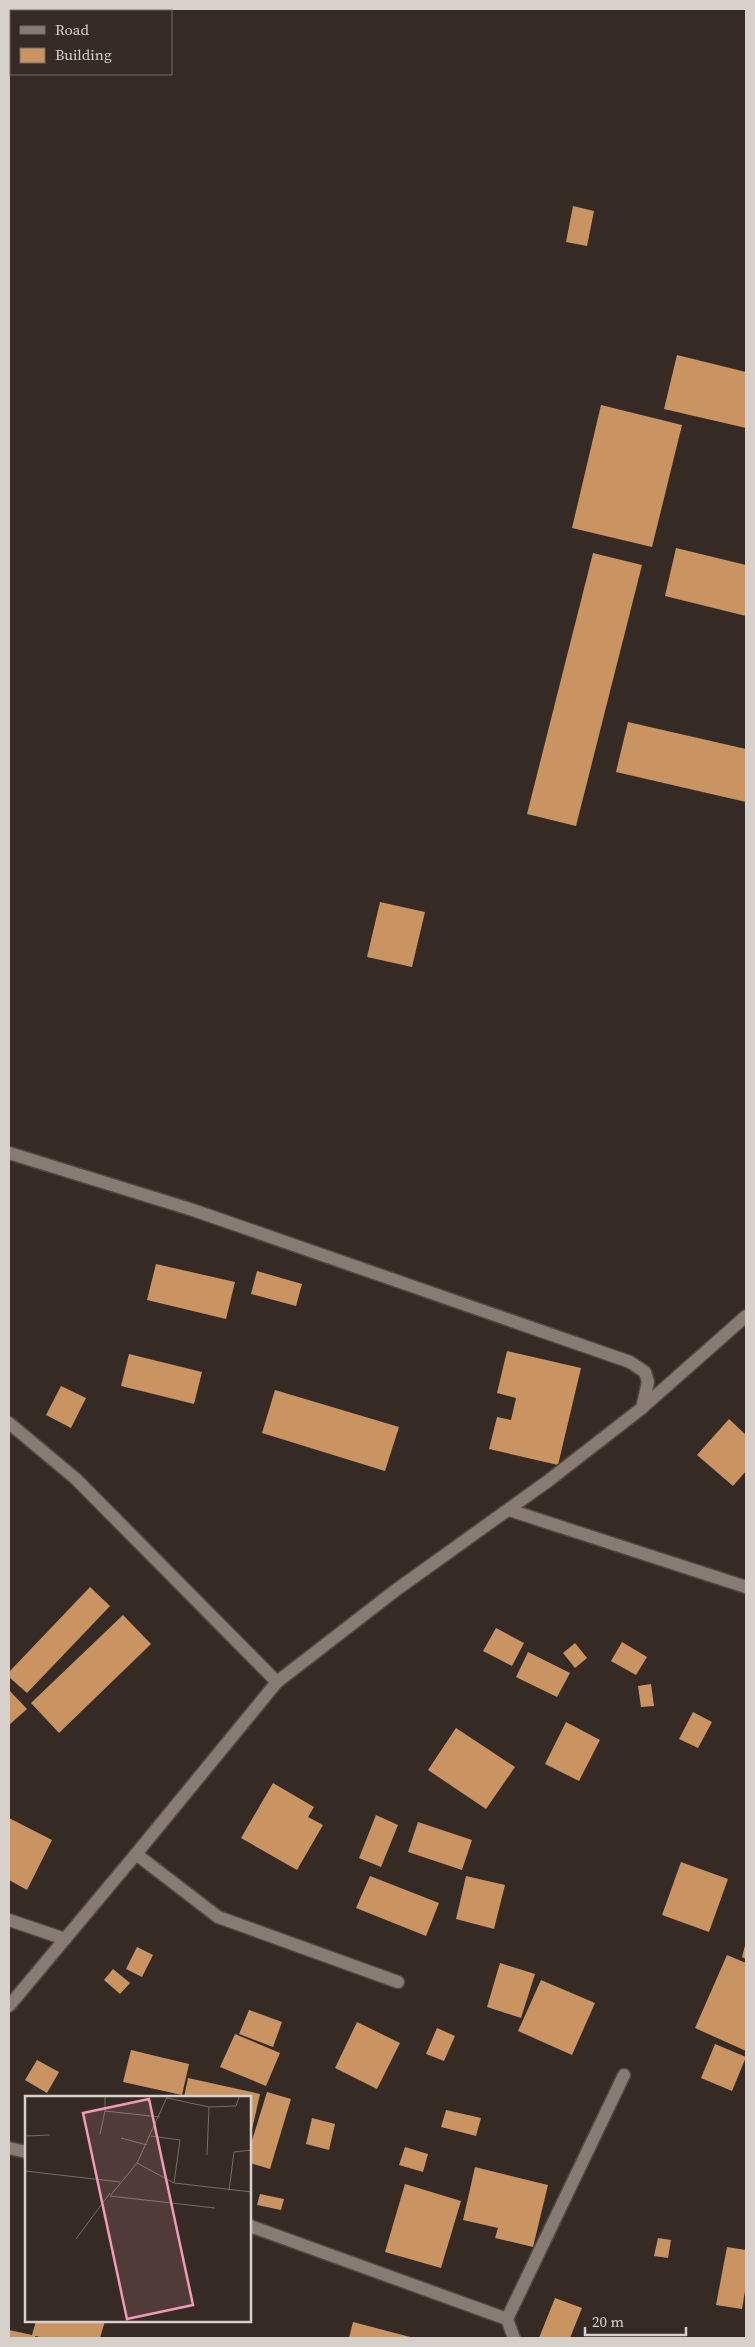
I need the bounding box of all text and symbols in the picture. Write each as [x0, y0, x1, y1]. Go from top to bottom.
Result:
legend [10, 10, 172, 75]
text: Road [55, 19, 89, 40]
text: Building [55, 44, 112, 65]
inset map [25, 2096, 251, 2322]
scale bar [585, 2304, 686, 2336]
text: 20 m [592, 2311, 624, 2332]

